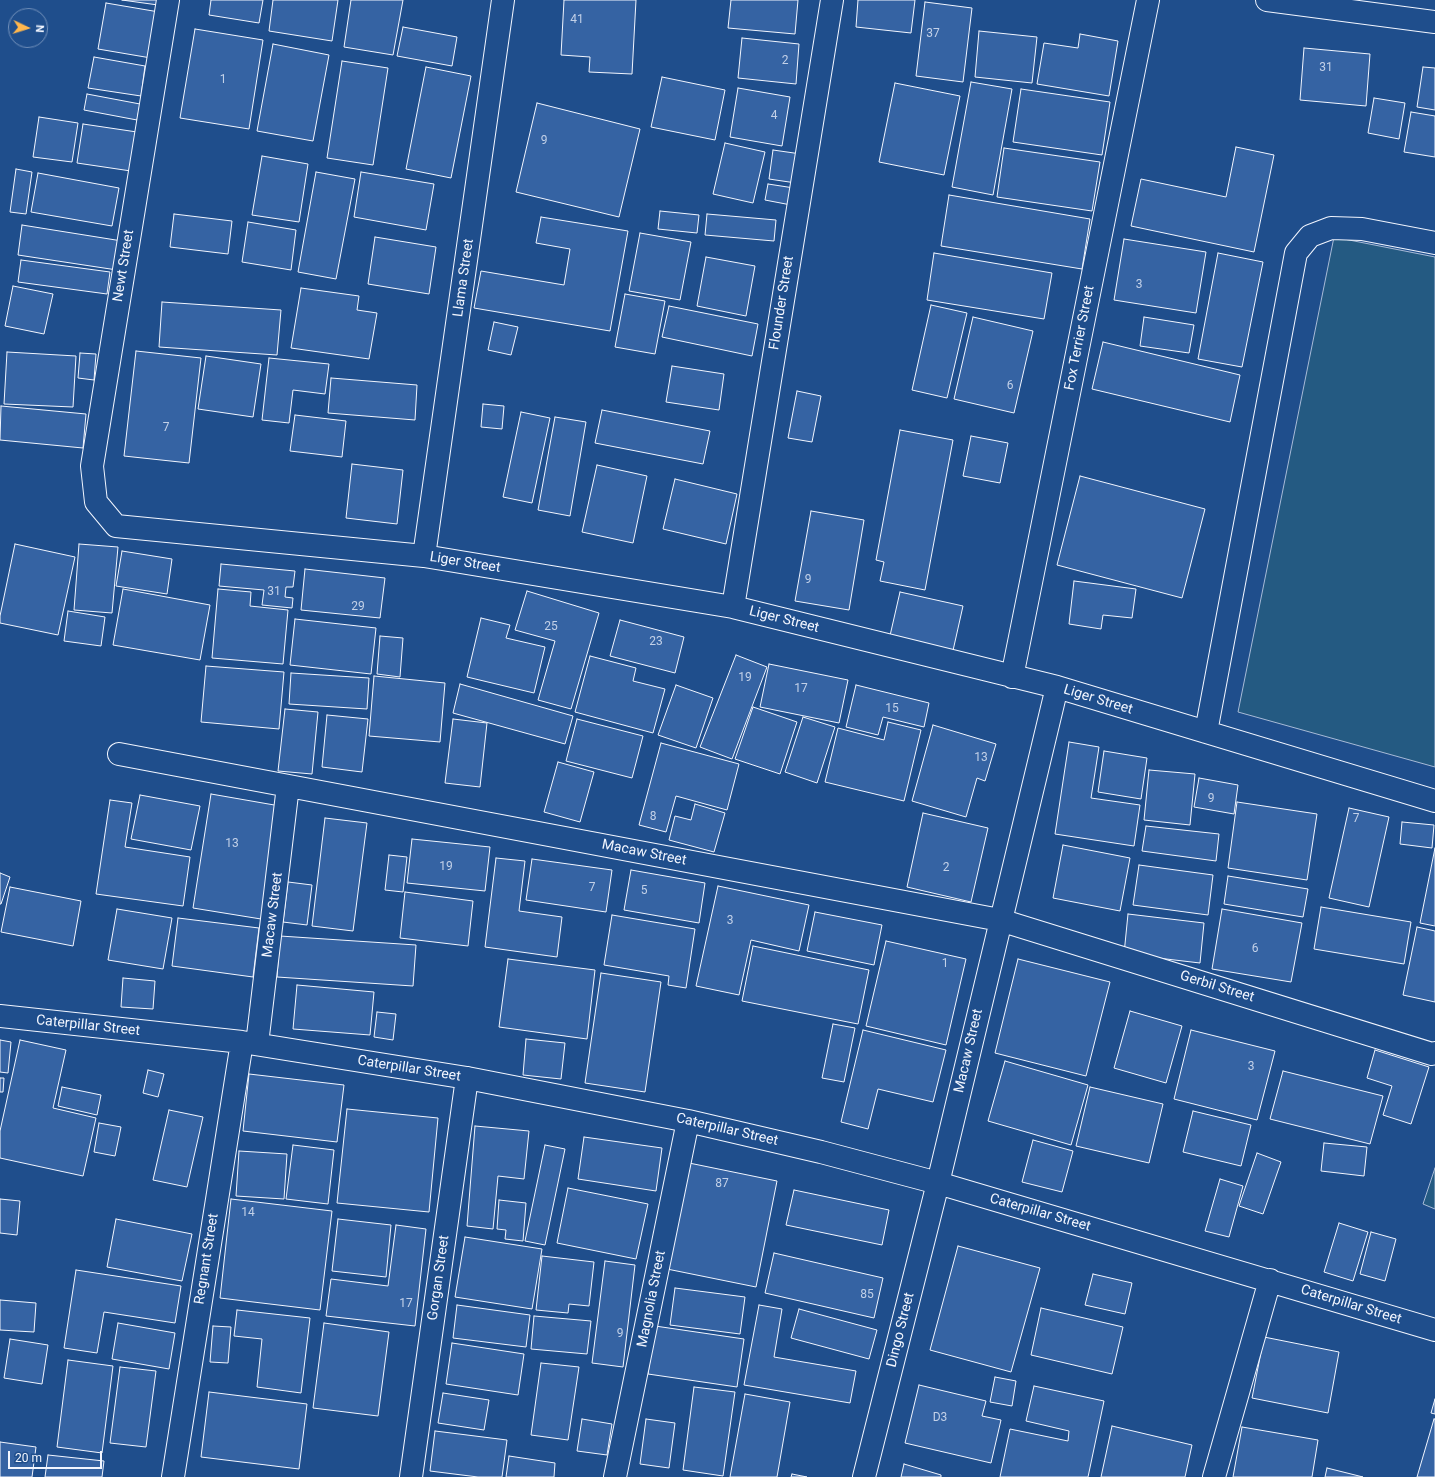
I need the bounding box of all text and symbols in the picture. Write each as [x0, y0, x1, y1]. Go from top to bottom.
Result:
north arrow [8, 8, 48, 48]
house number: 41 [570, 13, 584, 27]
text: N [33, 24, 46, 33]
house number: 37 [926, 27, 940, 41]
house number: 2 [782, 54, 788, 68]
house number: 31 [1319, 61, 1333, 75]
house number: 1 [220, 73, 226, 87]
house number: 4 [771, 109, 777, 123]
house number: 9 [541, 134, 547, 148]
street label: Newt Street [110, 229, 138, 303]
street label: Llama Street [450, 238, 478, 318]
street label: Flounder Street [766, 255, 798, 351]
house number: 3 [1136, 278, 1142, 292]
street label: Fox Terrier Street [1062, 284, 1098, 392]
house number: 6 [1007, 379, 1013, 393]
house number: 7 [163, 421, 169, 435]
street label: Liger Street [428, 549, 502, 577]
house number: 9 [805, 573, 811, 587]
house number: 31 [267, 585, 281, 599]
house number: 29 [351, 600, 365, 614]
street label: Liger Street [747, 603, 821, 637]
house number: 25 [544, 620, 558, 634]
house number: 23 [649, 635, 663, 649]
house number: 19 [738, 671, 752, 685]
house number: 17 [794, 682, 808, 696]
street label: Liger Street [1061, 682, 1135, 718]
house number: 15 [885, 702, 899, 716]
house number: 13 [974, 751, 988, 765]
house number: 9 [1208, 792, 1214, 806]
house number: 8 [650, 810, 656, 824]
house number: 7 [1353, 812, 1359, 826]
house number: 13 [225, 837, 239, 851]
street label: Macaw Street [600, 837, 688, 869]
house number: 19 [439, 860, 453, 874]
house number: 2 [943, 861, 949, 875]
street label: Macaw Street [259, 871, 287, 959]
house number: 7 [589, 881, 595, 895]
house number: 5 [641, 884, 647, 898]
house number: 3 [727, 914, 733, 928]
house number: 6 [1252, 942, 1258, 956]
house number: 1 [942, 957, 948, 971]
street label: Gerbil Street [1178, 968, 1256, 1006]
street label: Macaw Street [951, 1007, 987, 1095]
street label: Caterpillar Street [35, 1012, 141, 1040]
street label: Caterpillar Street [356, 1053, 462, 1085]
house number: 3 [1248, 1060, 1254, 1074]
street label: Caterpillar Street [674, 1110, 780, 1150]
house number: 87 [715, 1177, 729, 1191]
street label: Caterpillar Street [988, 1191, 1092, 1235]
house number: 14 [241, 1206, 255, 1220]
street label: Regnant Street [192, 1212, 222, 1306]
street label: Gorgan Street [425, 1234, 453, 1322]
street label: Magnolia Street [634, 1249, 670, 1349]
street label: Caterpillar Street [1299, 1282, 1403, 1328]
house number: 85 [860, 1288, 874, 1302]
street label: Dingo Street [884, 1291, 918, 1369]
house number: 17 [399, 1297, 413, 1311]
house number: 9 [617, 1327, 623, 1341]
house number: D3 [933, 1411, 947, 1425]
scale bar [10, 1443, 104, 1469]
text: 20 m [15, 1451, 42, 1465]

